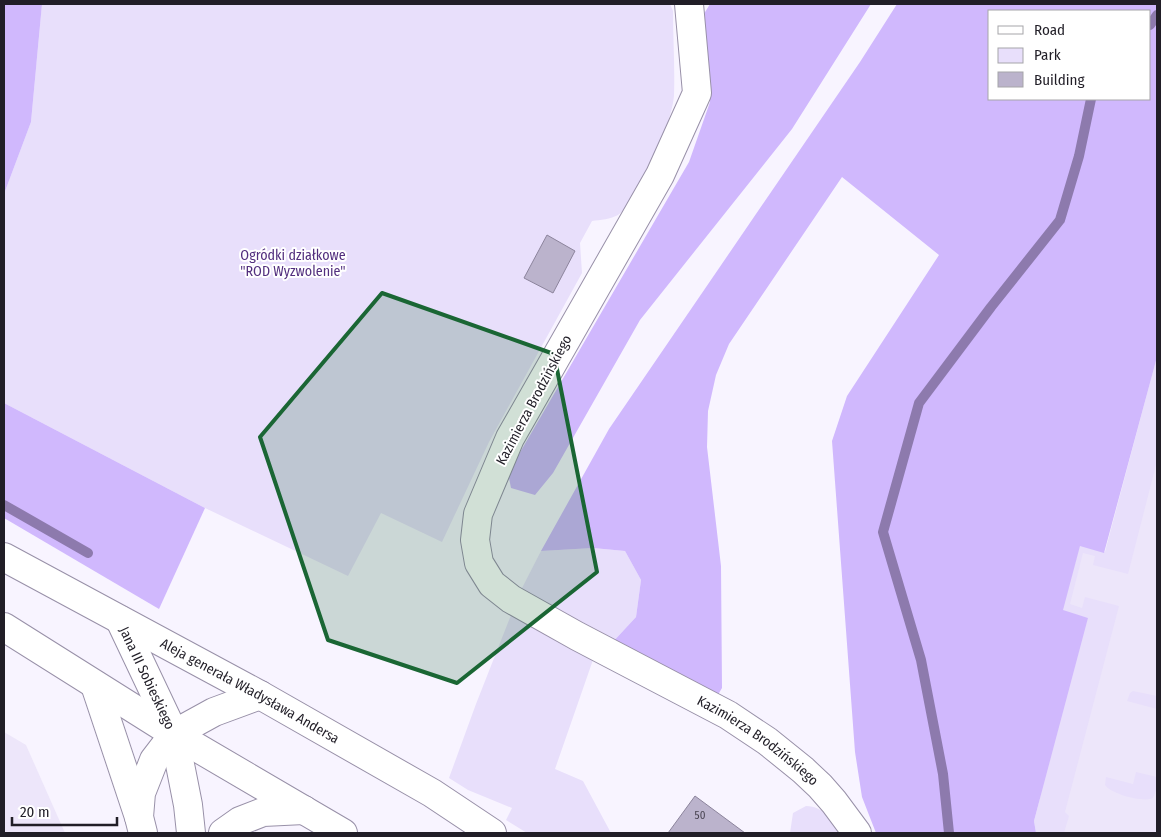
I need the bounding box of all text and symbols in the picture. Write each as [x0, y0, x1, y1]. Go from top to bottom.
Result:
legend [988, 10, 1151, 100]
text: Road [1034, 21, 1065, 39]
text: Park [1034, 46, 1061, 64]
text: Building [1034, 71, 1085, 89]
park label: Ogródki działkowe "ROD Wyzwolenie" [240, 247, 346, 280]
street label: Kazimierza Brodzińskiego [492, 332, 576, 468]
street label: Jana III Sobieskiego [116, 624, 179, 732]
street label: Aleja generała Władysława Andersa [158, 634, 343, 747]
street label: Kazimierza Brodzińskiego [694, 692, 822, 789]
scale bar [12, 794, 118, 826]
text: 20 m [20, 803, 50, 821]
house number: 50 [695, 809, 706, 822]

